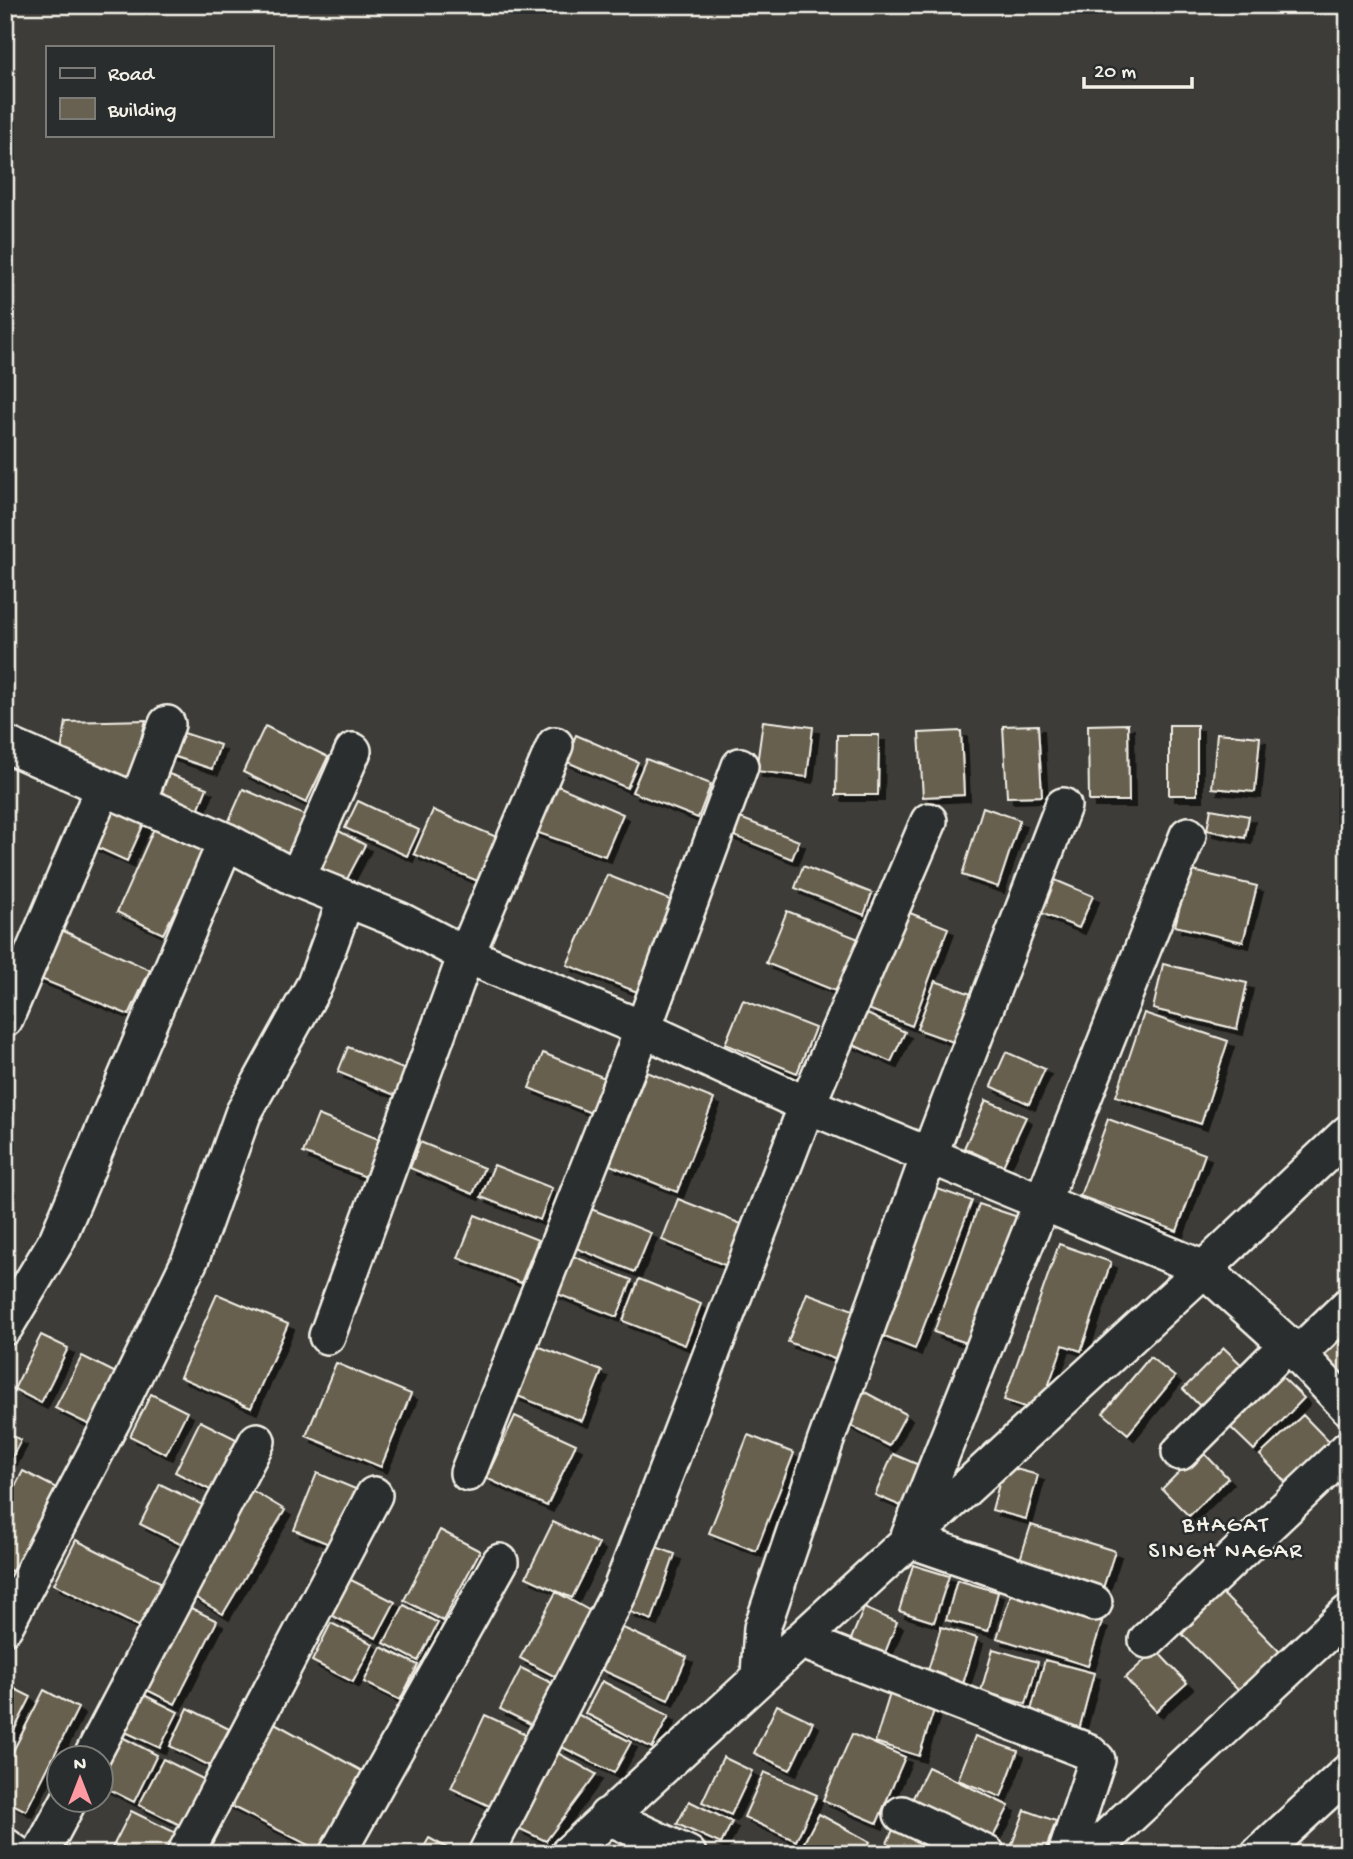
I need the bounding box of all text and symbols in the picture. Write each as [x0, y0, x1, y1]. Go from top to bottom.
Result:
legend [46, 46, 273, 136]
scale bar [1084, 46, 1192, 90]
text: 20 m [1094, 61, 1136, 86]
text: Road [108, 64, 156, 89]
text: Building [107, 100, 177, 125]
district label: BHAGAT SINGH NAGAR [1148, 1513, 1304, 1566]
north arrow [46, 1744, 116, 1814]
text: N [74, 1754, 86, 1777]

